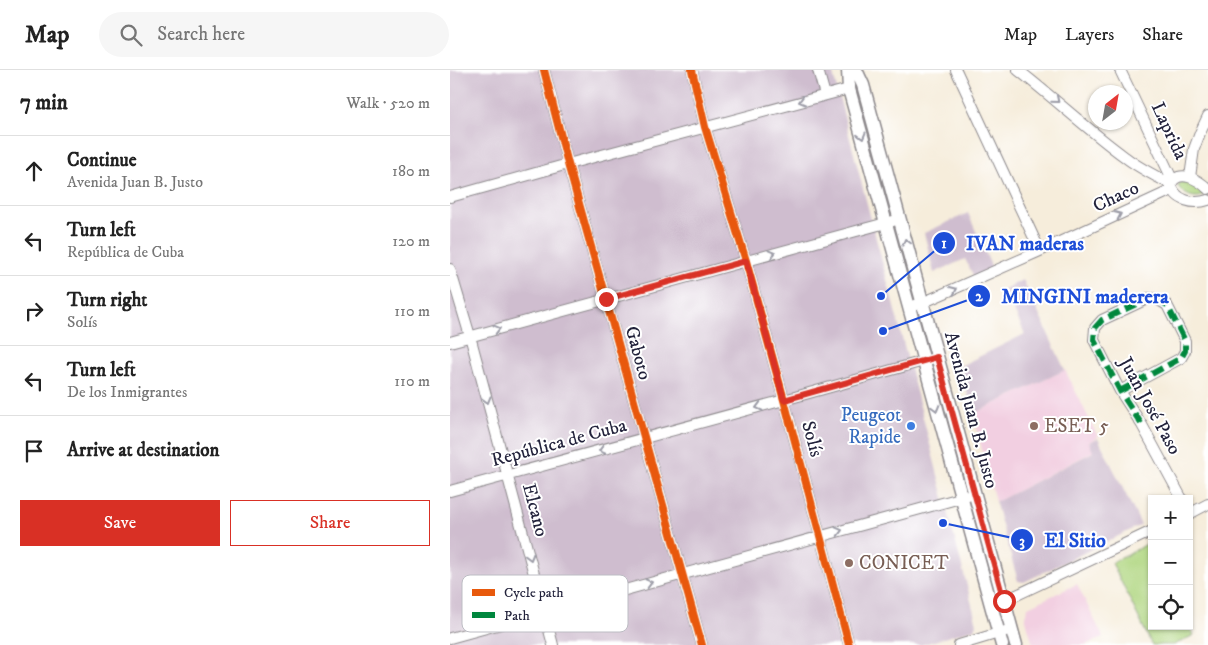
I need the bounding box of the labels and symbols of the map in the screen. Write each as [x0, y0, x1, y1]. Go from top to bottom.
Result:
north arrow [1088, 85, 1133, 130]
one-way arrow [1050, 95, 1059, 104]
one-way arrow [798, 96, 806, 106]
street label: Laprida [1146, 99, 1192, 163]
one-way arrow [856, 131, 866, 139]
street label: Chaco [1089, 176, 1143, 218]
one-way arrow [1113, 211, 1122, 221]
callout: IVAN maderas [931, 226, 1094, 261]
text: IVAN maderas [966, 232, 1084, 257]
text: 1 [941, 234, 947, 253]
one-way arrow [901, 239, 911, 247]
one-way arrow [768, 249, 776, 260]
callout: MINGINI maderera [966, 278, 1179, 313]
one-way arrow [949, 285, 958, 296]
text: MINGINI maderera [1001, 285, 1169, 310]
text: 2 [975, 287, 983, 306]
route end [595, 288, 618, 311]
one-way arrow [493, 324, 501, 335]
street label: Gaboto [620, 324, 656, 382]
street label: Avenida Juan B. Justo [939, 329, 1003, 491]
street label: Juan José Paso [1113, 351, 1186, 459]
one-way arrow [482, 395, 492, 403]
one-way arrow [754, 401, 763, 412]
one-way arrow [931, 403, 941, 411]
place label: Peugeot Rapide [841, 404, 901, 449]
street label: República de Cuba [489, 414, 629, 472]
place label: ESET 5 [1044, 415, 1109, 438]
street label: Solís [796, 419, 828, 459]
marker: Peugeot Rapide [905, 420, 917, 432]
marker: ESET 5 [1028, 420, 1040, 432]
one-way arrow [598, 444, 606, 454]
street label: Elcano [517, 481, 553, 539]
callout: El Sitio [1009, 523, 1116, 558]
one-way arrow [835, 526, 843, 536]
text: El Sitio [1044, 529, 1106, 554]
text: 3 [1019, 532, 1025, 551]
one-way arrow [524, 552, 534, 560]
place label: CONICET [859, 552, 949, 575]
marker: CONICET [843, 557, 855, 569]
legend [462, 575, 628, 632]
one-way arrow [644, 578, 653, 589]
text: Cycle path [504, 584, 564, 602]
route start [993, 590, 1016, 613]
text: Path [504, 607, 531, 625]

